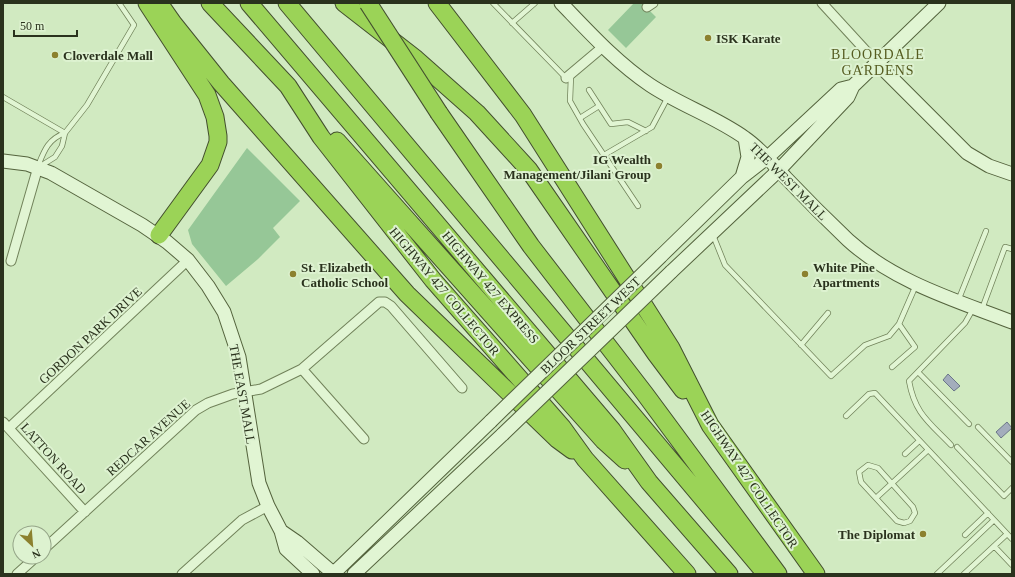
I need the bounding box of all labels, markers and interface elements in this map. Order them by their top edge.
scale bar [14,12,77,38]
text: 50 m [20,19,45,33]
place label: ISK Karate [716,31,781,46]
marker: ISK Karate [703,33,713,43]
district label: BLOORDALE GARDENS [831,47,925,78]
place label: Cloverdale Mall [63,48,153,63]
marker: Cloverdale Mall [50,50,60,60]
street label: THE WEST MALL [747,139,831,223]
place label: IG Wealth Management/Jilani Group [504,152,652,182]
marker: IG Wealth Management/Jilani Group [654,161,664,171]
street label: HIGHWAY 427 COLLECTOR [387,224,503,359]
street label: HIGHWAY 427 EXPRESS [439,228,542,347]
place label: St. Elizabeth Catholic School [301,260,388,290]
place label: White Pine Apartments [813,260,879,290]
marker: St. Elizabeth Catholic School [288,269,298,279]
marker: White Pine Apartments [800,269,810,279]
street label: BLOOR STREET WEST [537,274,643,377]
street label: GORDON PARK DRIVE [36,284,145,387]
street label: THE EAST MALL [226,343,259,445]
street label: REDCAR AVENUE [104,396,193,479]
street label: HIGHWAY 427 COLLECTOR [698,408,801,551]
street label: LATTON ROAD [18,420,89,497]
north arrow [12,525,52,565]
place label: The Diplomat [838,527,916,542]
marker: The Diplomat [918,529,928,539]
text: N [30,547,43,561]

